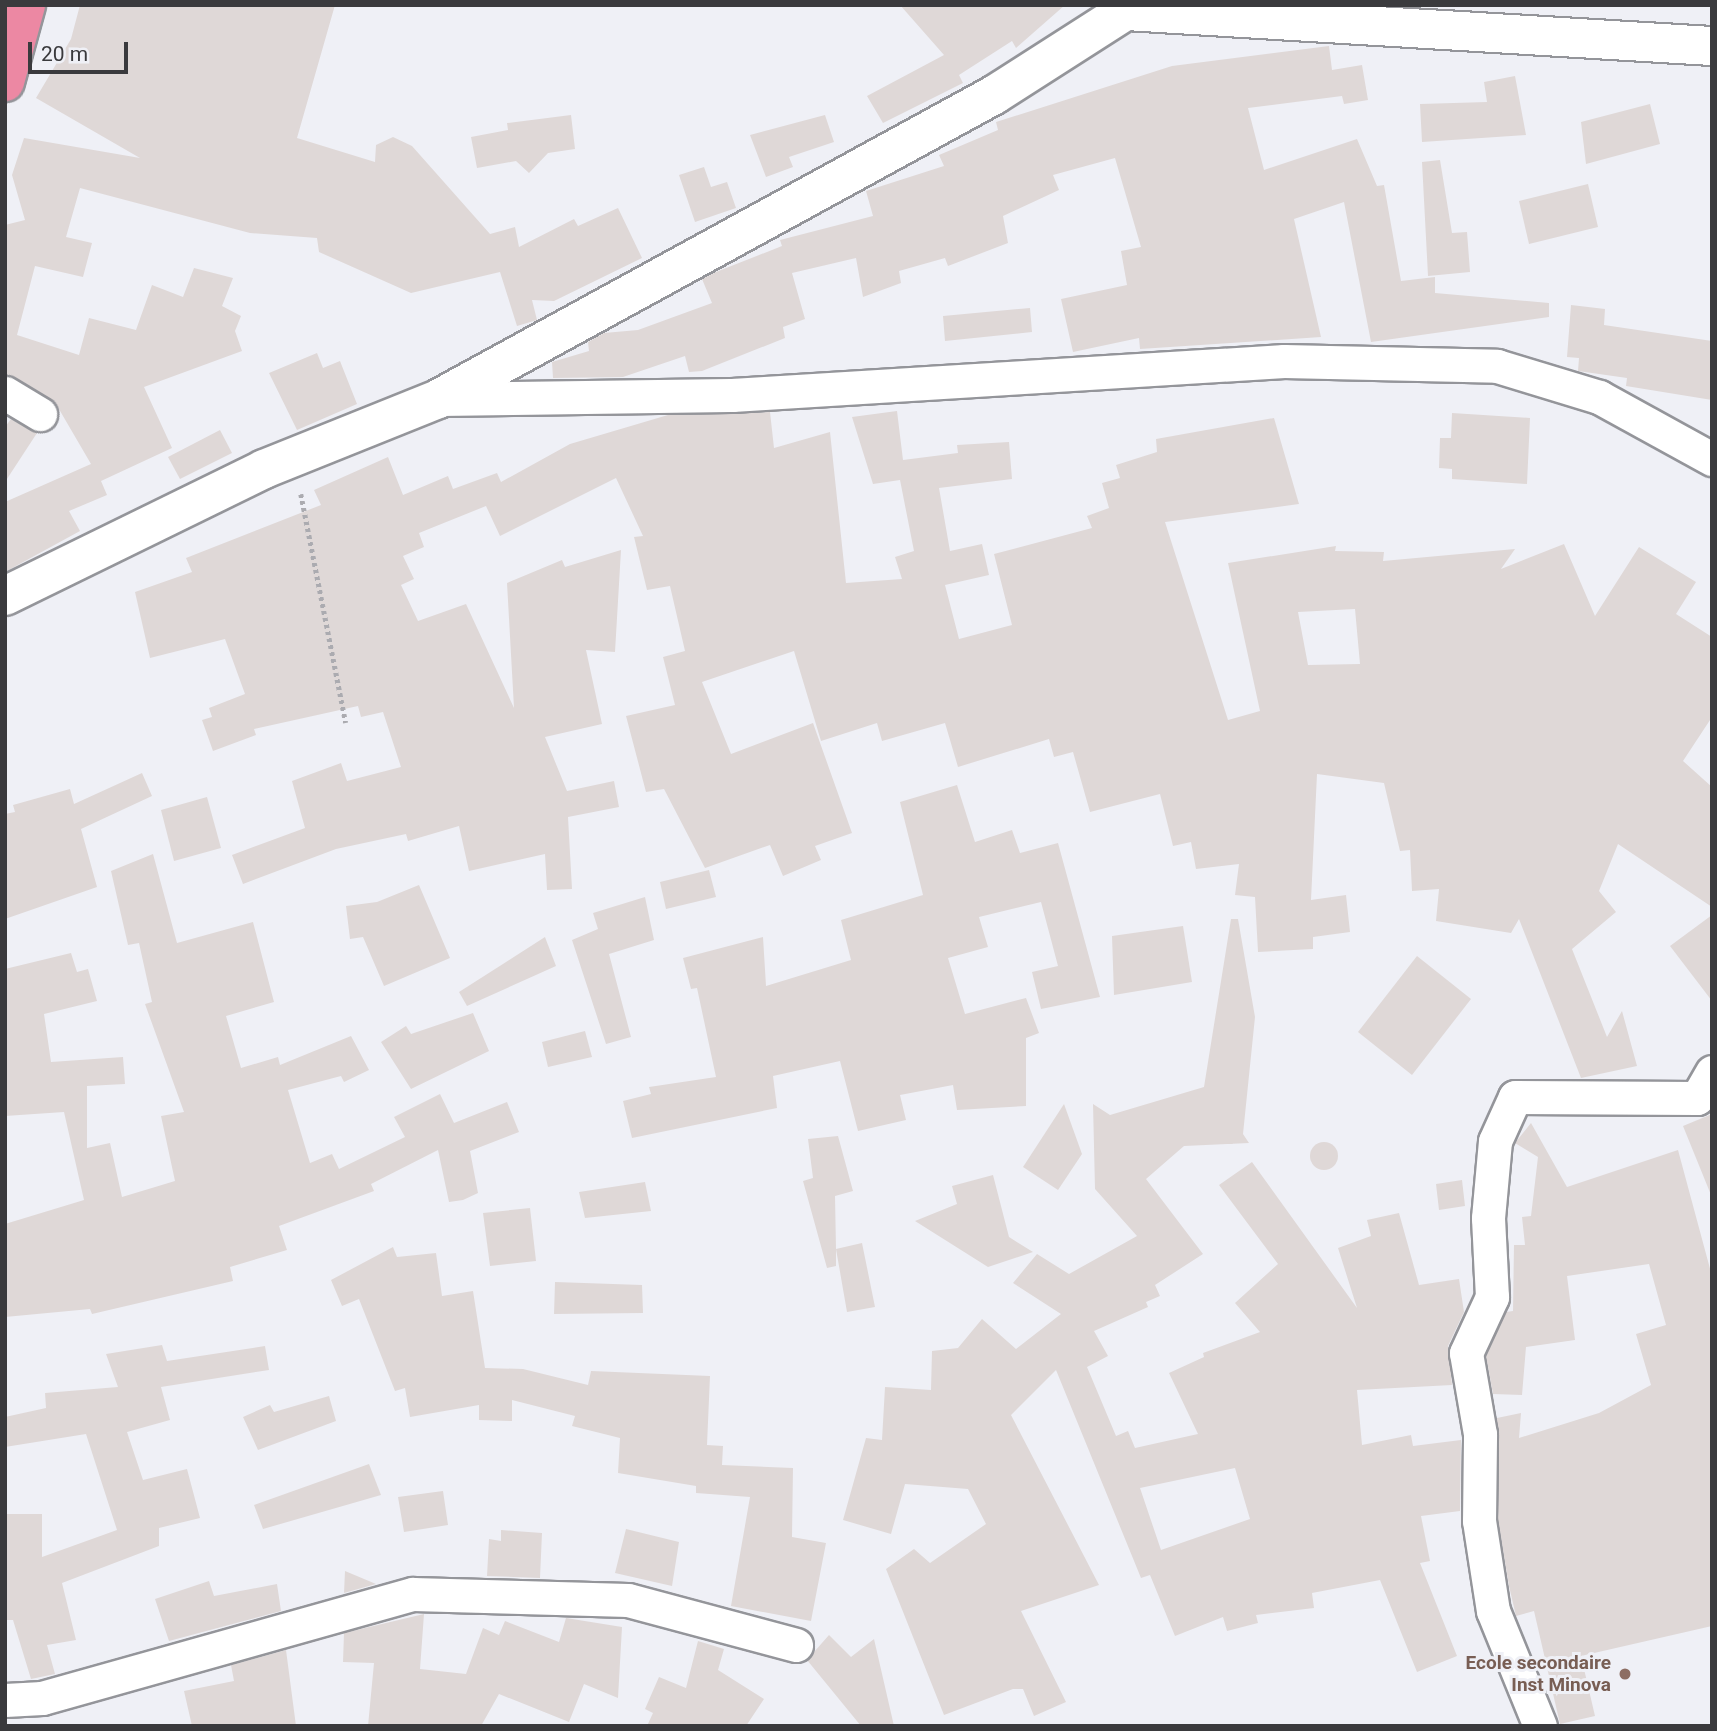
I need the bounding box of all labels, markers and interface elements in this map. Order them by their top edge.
scale bar [32,28,131,72]
text: 20 m [41,42,88,66]
place label: Ecole secondaire Inst Minova [1466,1652,1611,1696]
marker: Ecole secondaire Inst Minova [1617,1666,1633,1682]

